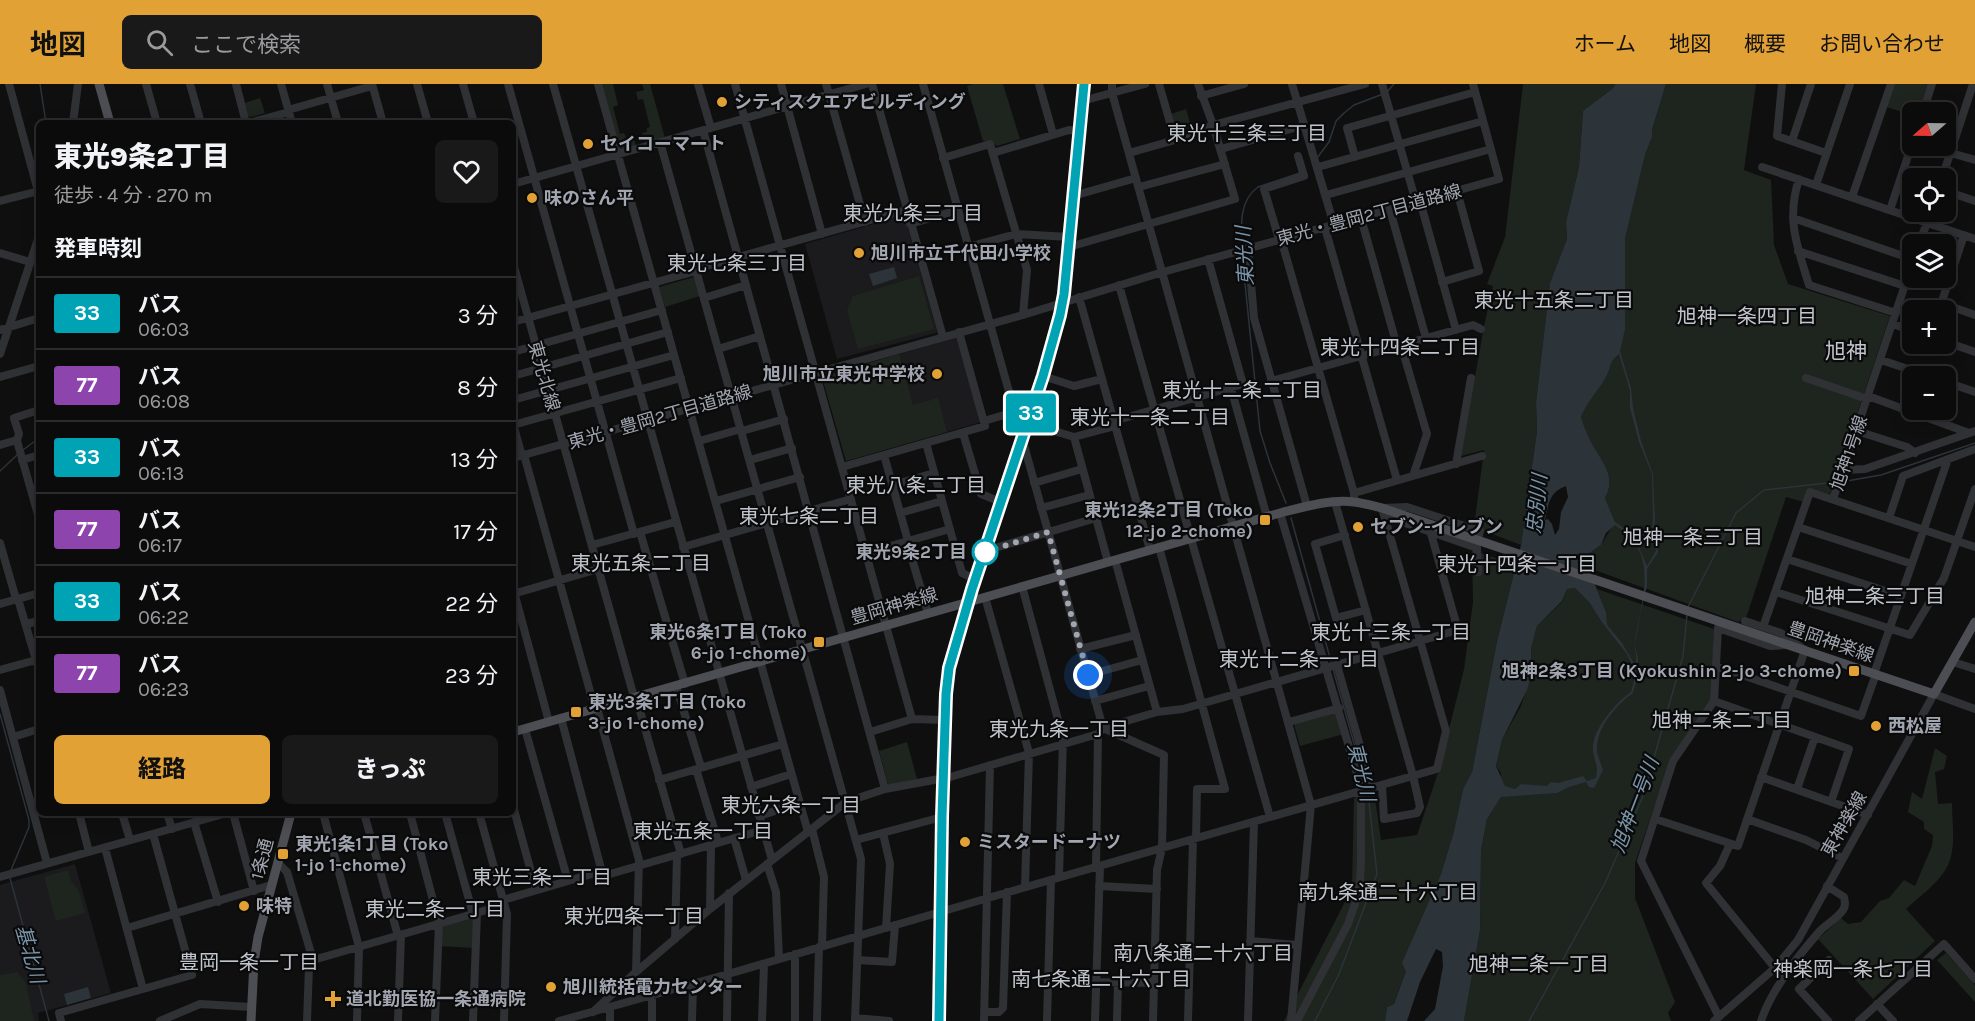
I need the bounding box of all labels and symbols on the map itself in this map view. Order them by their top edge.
place label: シティスクエアビルディング [734,91,966,113]
marker: シティスクエアビルディング [715,95,729,109]
north arrow [1902,102,1956,156]
district label: 東光十三条三丁目 [1167,122,1327,145]
place label: セイコーマート [600,133,726,155]
marker: セイコーマート [581,137,595,151]
street label: 東光・豊岡2丁目道路線 [1274,180,1464,250]
place label: 味のさん平 [544,187,634,209]
marker: 味のさん平 [525,191,539,205]
district label: 東光九条三丁目 [843,202,983,225]
water label: 東光川 [1232,223,1258,287]
place label: 旭川市立千代田小学校 [871,242,1051,264]
marker: 旭川市立千代田小学校 [852,246,866,260]
district label: 東光七条三丁目 [667,252,807,275]
district label: 東光十五条二丁目 [1474,289,1634,312]
district label: 旭神一条四丁目 [1677,305,1817,328]
district label: 東光十四条二丁目 [1320,336,1480,359]
street label: 東光北線 [524,338,564,414]
district label: 旭神 [1825,339,1867,363]
place label: 旭川市立東光中学校 [763,363,925,385]
marker: 旭川市立東光中学校 [930,367,944,381]
district label: 東光十二条二丁目 [1162,379,1322,402]
street label: 東光・豊岡2丁目道路線 [565,380,755,454]
line badge: 33 [1004,394,1058,432]
district label: 東光十一条二丁目 [1070,406,1230,429]
street label: 旭神1号線 [1826,413,1872,493]
water label: 忠別川 [1522,471,1552,535]
district label: 東光八条二丁目 [846,474,986,497]
place label: 東光12条2丁目 (Toko 12-jo 2-chome) [1084,499,1253,542]
district label: 東光七条二丁目 [739,505,879,528]
marker: 東光12条2丁目 (Toko 12-jo 2-chome) [1258,513,1272,527]
place label: セブン-イレブン [1370,516,1503,538]
marker: セブン-イレブン [1351,520,1365,534]
district label: 旭神一条三丁目 [1623,526,1763,549]
marker: 東光9条2丁目 [972,539,998,565]
place label: 東光9条2丁目 [855,541,967,563]
district label: 東光五条二丁目 [571,552,711,575]
district label: 東光十四条一丁目 [1437,553,1597,576]
street label: 豊岡神楽線 [848,583,940,629]
district label: 旭神二条三丁目 [1805,585,1945,608]
street label: 豊岡神楽線 [1785,617,1877,667]
place label: 東光6条1丁目 (Toko 6-jo 1-chome) [649,621,807,664]
district label: 東光十三条一丁目 [1311,621,1471,644]
marker: 東光6条1丁目 (Toko 6-jo 1-chome) [812,635,826,649]
district label: 東光十二条一丁目 [1219,648,1379,671]
your location [1073,660,1103,690]
place label: 旭神2条3丁目 (Kyokushin 2-jo 3-chome) [1502,660,1842,682]
marker: 旭神2条3丁目 (Kyokushin 2-jo 3-chome) [1847,664,1861,678]
place label: 東光3条1丁目 (Toko 3-jo 1-chome) [588,691,746,734]
marker: 東光3条1丁目 (Toko 3-jo 1-chome) [569,705,583,719]
district label: 旭神二条二丁目 [1652,709,1792,732]
place label: 西松屋 [1888,715,1942,737]
district label: 東光九条一丁目 [989,718,1129,741]
marker: 西松屋 [1869,719,1883,733]
water label: 東光川 [1343,740,1380,806]
water label: 旭神一号川 [1606,752,1664,856]
street label: 東神楽線 [1816,787,1872,861]
district label: 東光六条一丁目 [721,794,861,817]
district label: 東光五条一丁目 [633,820,773,843]
place label: ミスタードーナツ [977,831,1121,853]
place label: 東光1条1丁目 (Toko 1-jo 1-chome) [295,833,449,876]
marker: ミスタードーナツ [958,835,972,849]
street label: 1条通 [246,836,278,882]
marker: 東光1条1丁目 (Toko 1-jo 1-chome) [276,847,290,861]
district label: 東光三条一丁目 [472,866,612,889]
district label: 南九条通二十六丁目 [1298,881,1478,904]
place label: 味特 [256,895,292,917]
district label: 東光二条一丁目 [365,898,505,921]
marker: 味特 [237,899,251,913]
district label: 東光四条一丁目 [564,905,704,928]
water label: 基北川 [11,922,50,988]
district label: 南八条通二十六丁目 [1113,942,1293,965]
district label: 豊岡一条一丁目 [179,951,319,974]
district label: 旭神二条一丁目 [1469,953,1609,976]
district label: 神楽岡一条七丁目 [1773,958,1933,981]
district label: 南七条通二十六丁目 [1011,968,1191,991]
place label: 旭川統括電力センター [563,976,743,998]
marker: 旭川統括電力センター [544,980,558,994]
place label: 道北勤医協一条通病院 [346,988,526,1010]
marker: 道北勤医協一条通病院 [324,990,342,1008]

